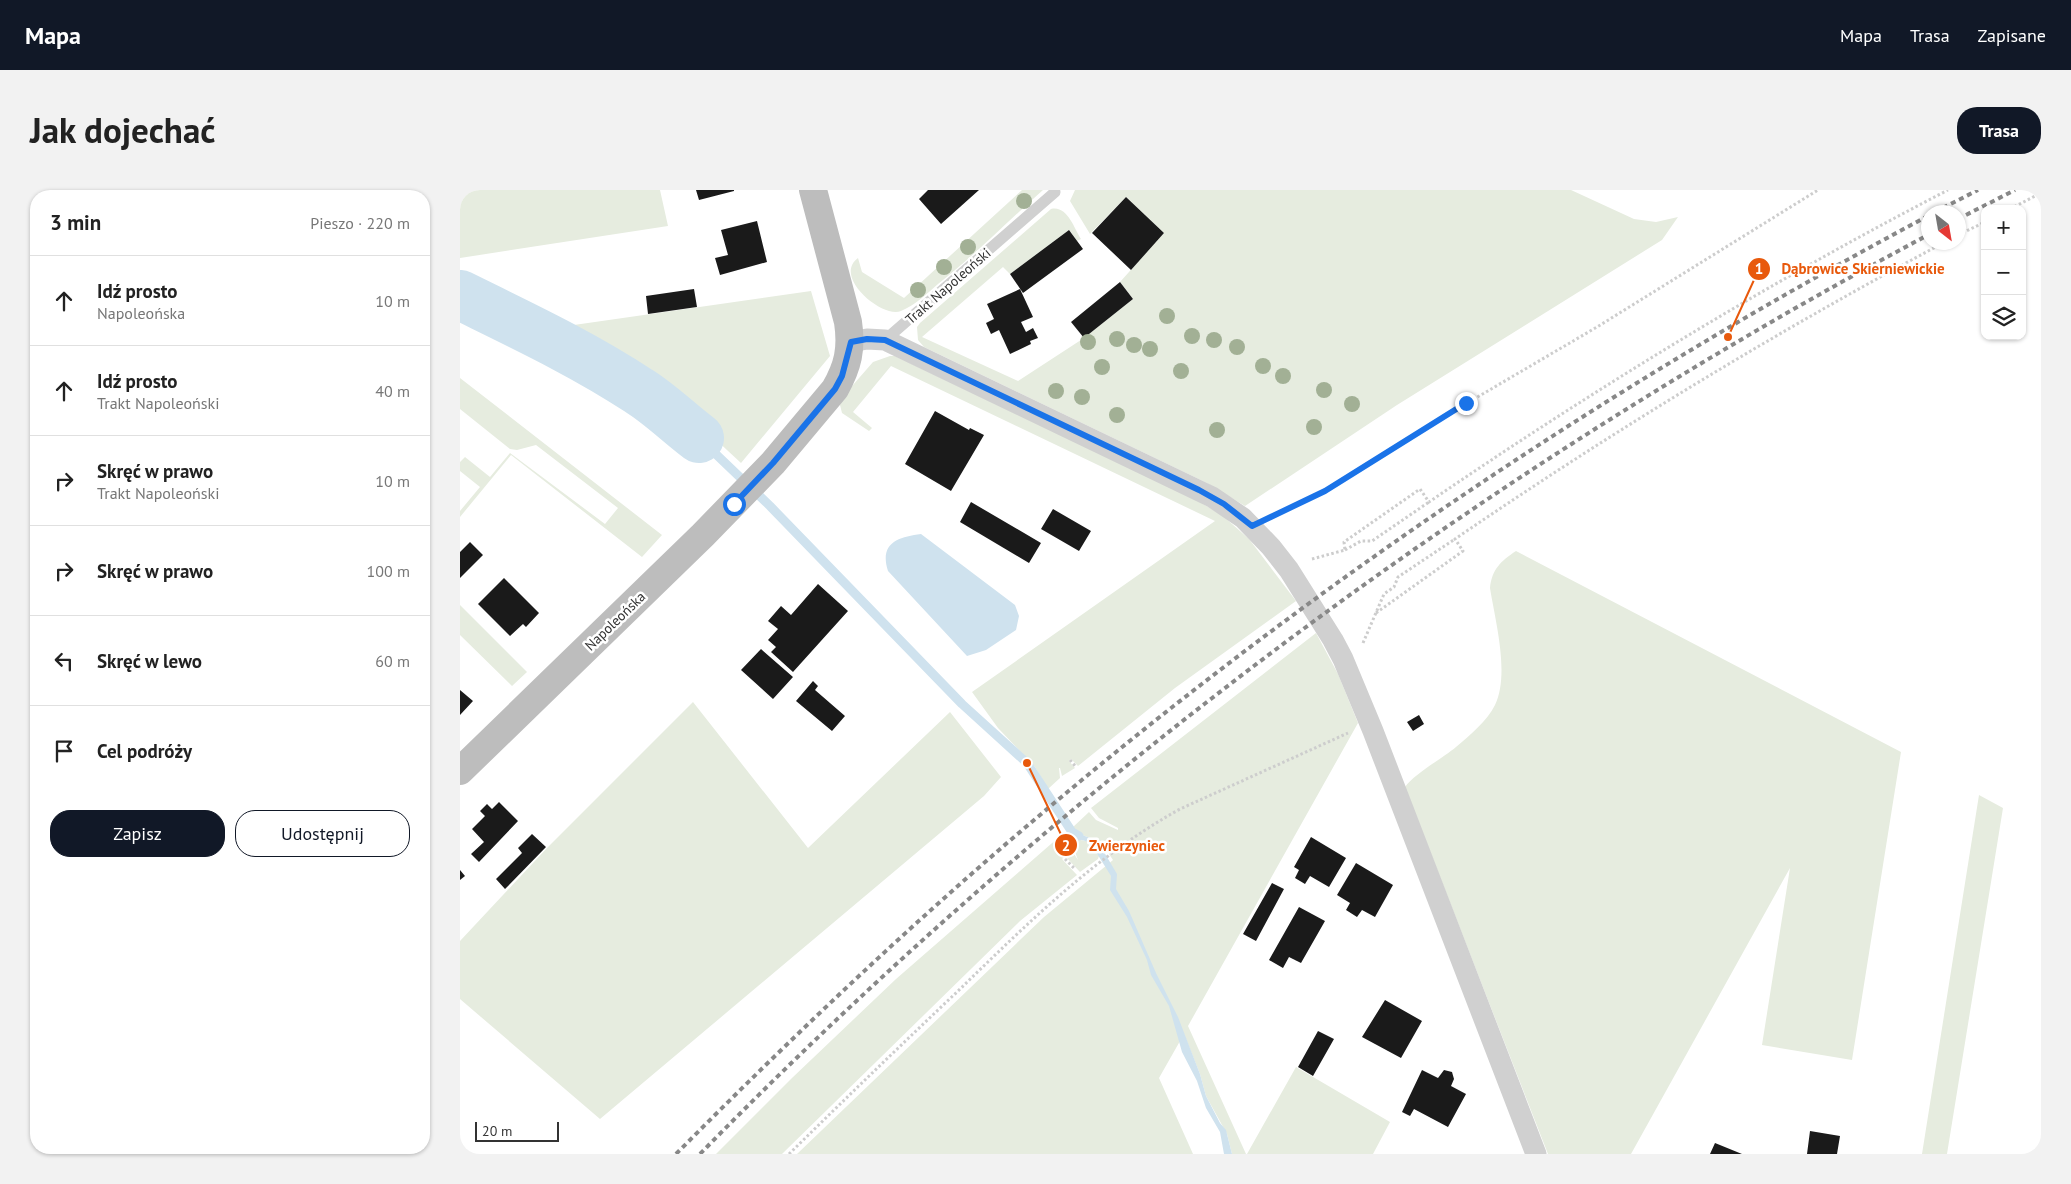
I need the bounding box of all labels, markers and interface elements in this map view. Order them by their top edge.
text: Mapa [25,20,81,51]
text: Mapa [1840,24,1882,47]
text: Trasa [1910,24,1950,47]
text: Zapisane [1978,24,2046,47]
text: Jak dojechać [30,107,215,153]
button: Trasa [1957,107,2041,154]
north arrow [1921,205,1966,250]
map controls [1981,205,2026,340]
button: + [1981,205,2026,250]
text: 3 min [50,209,101,236]
text: Pieszo · 220 m [310,213,410,233]
street label: Trakt Napoleoński [902,244,994,328]
button: − [1981,250,2026,295]
callout: Dąbrowice Skierniewickie [1746,254,1954,284]
text: 1 [1755,259,1763,278]
text: Dąbrowice Skierniewickie [1781,259,1945,278]
text: Idź prosto [97,279,177,303]
icon: ahead [50,287,78,315]
text: 10 m [375,291,410,311]
button: layers [1981,295,2026,340]
text: Napoleońska [97,303,185,323]
text: Idź prosto [97,369,177,393]
icon: ahead [50,377,78,405]
text: 40 m [375,381,410,401]
route end [1455,392,1478,415]
text: Trakt Napoleoński [97,393,220,413]
text: Skręć w prawo [97,459,213,483]
icon: right [50,467,78,495]
text: 10 m [375,471,410,491]
text: Trakt Napoleoński [97,483,220,503]
route start [723,493,746,516]
icon: right [50,557,78,585]
text: Skręć w prawo [97,559,213,583]
text: 100 m [367,561,410,581]
street label: Napoleońska [581,588,649,654]
icon: left [50,647,78,675]
text: Skręć w lewo [97,649,202,673]
text: 60 m [375,651,410,671]
icon: arrive [50,737,78,765]
text: Cel podróży [97,739,192,763]
button: Zapisz [50,810,225,857]
button: Udostępnij [235,810,410,857]
callout: Zwierzyniec [1054,830,1175,860]
text: 2 [1062,836,1070,855]
text: Zwierzyniec [1089,836,1165,855]
scale bar [475,1119,559,1142]
text: 20 m [482,1122,512,1140]

